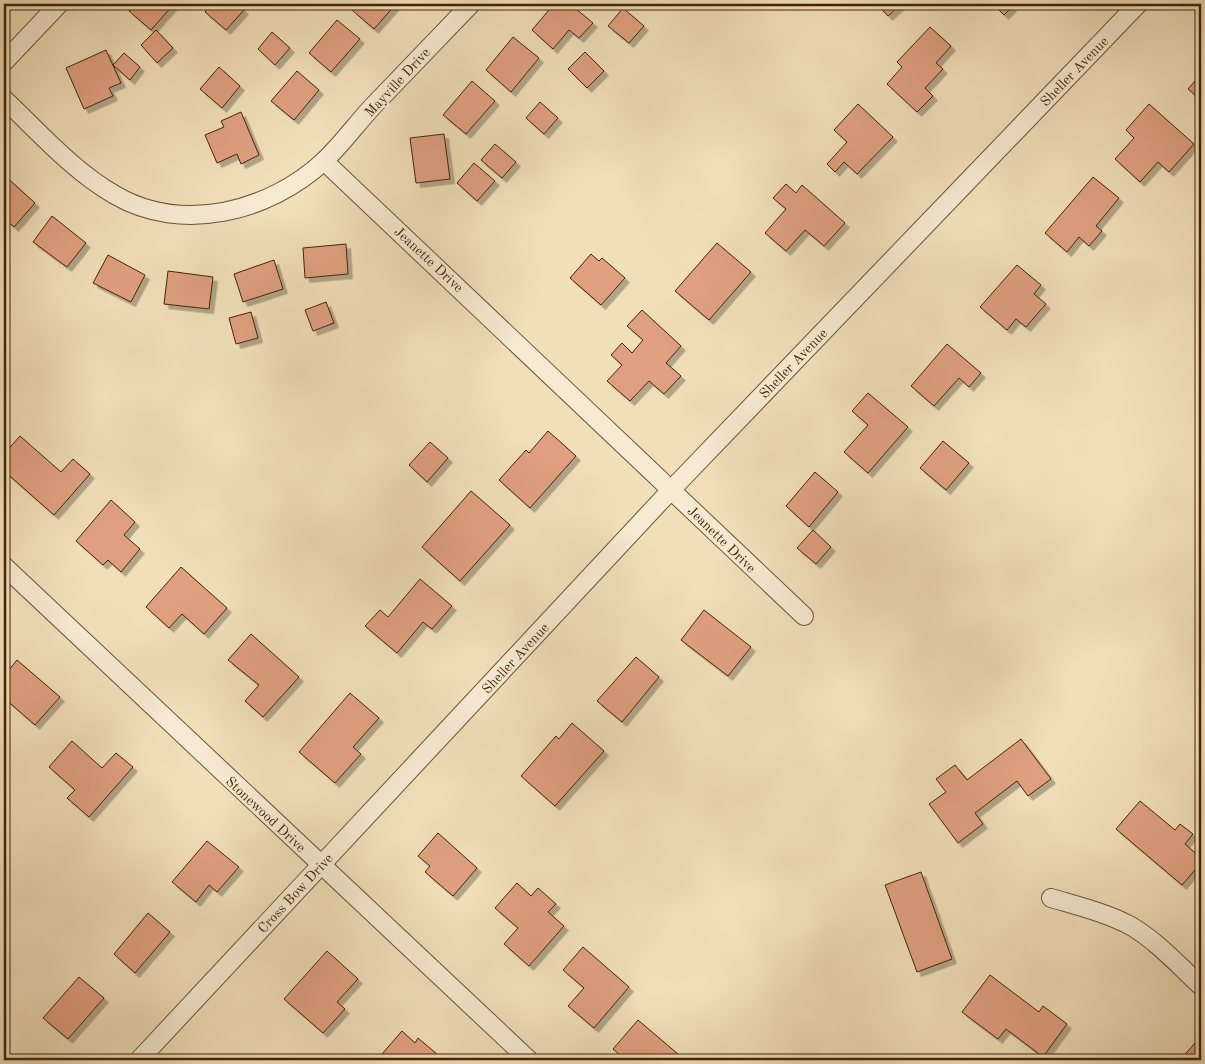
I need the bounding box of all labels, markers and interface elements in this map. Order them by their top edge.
street label: Sheller Avenue [1038,34,1111,109]
street label: Mayville Drive [362,46,433,120]
street label: Jeanette Drive [391,224,466,295]
street label: Sheller Avenue [757,326,830,401]
street label: Jeanette Drive [685,504,758,576]
street label: Sheller Avenue [480,621,552,697]
street label: Stonewood Drive [223,774,308,855]
street label: Cross Bow Drive [256,851,336,936]

